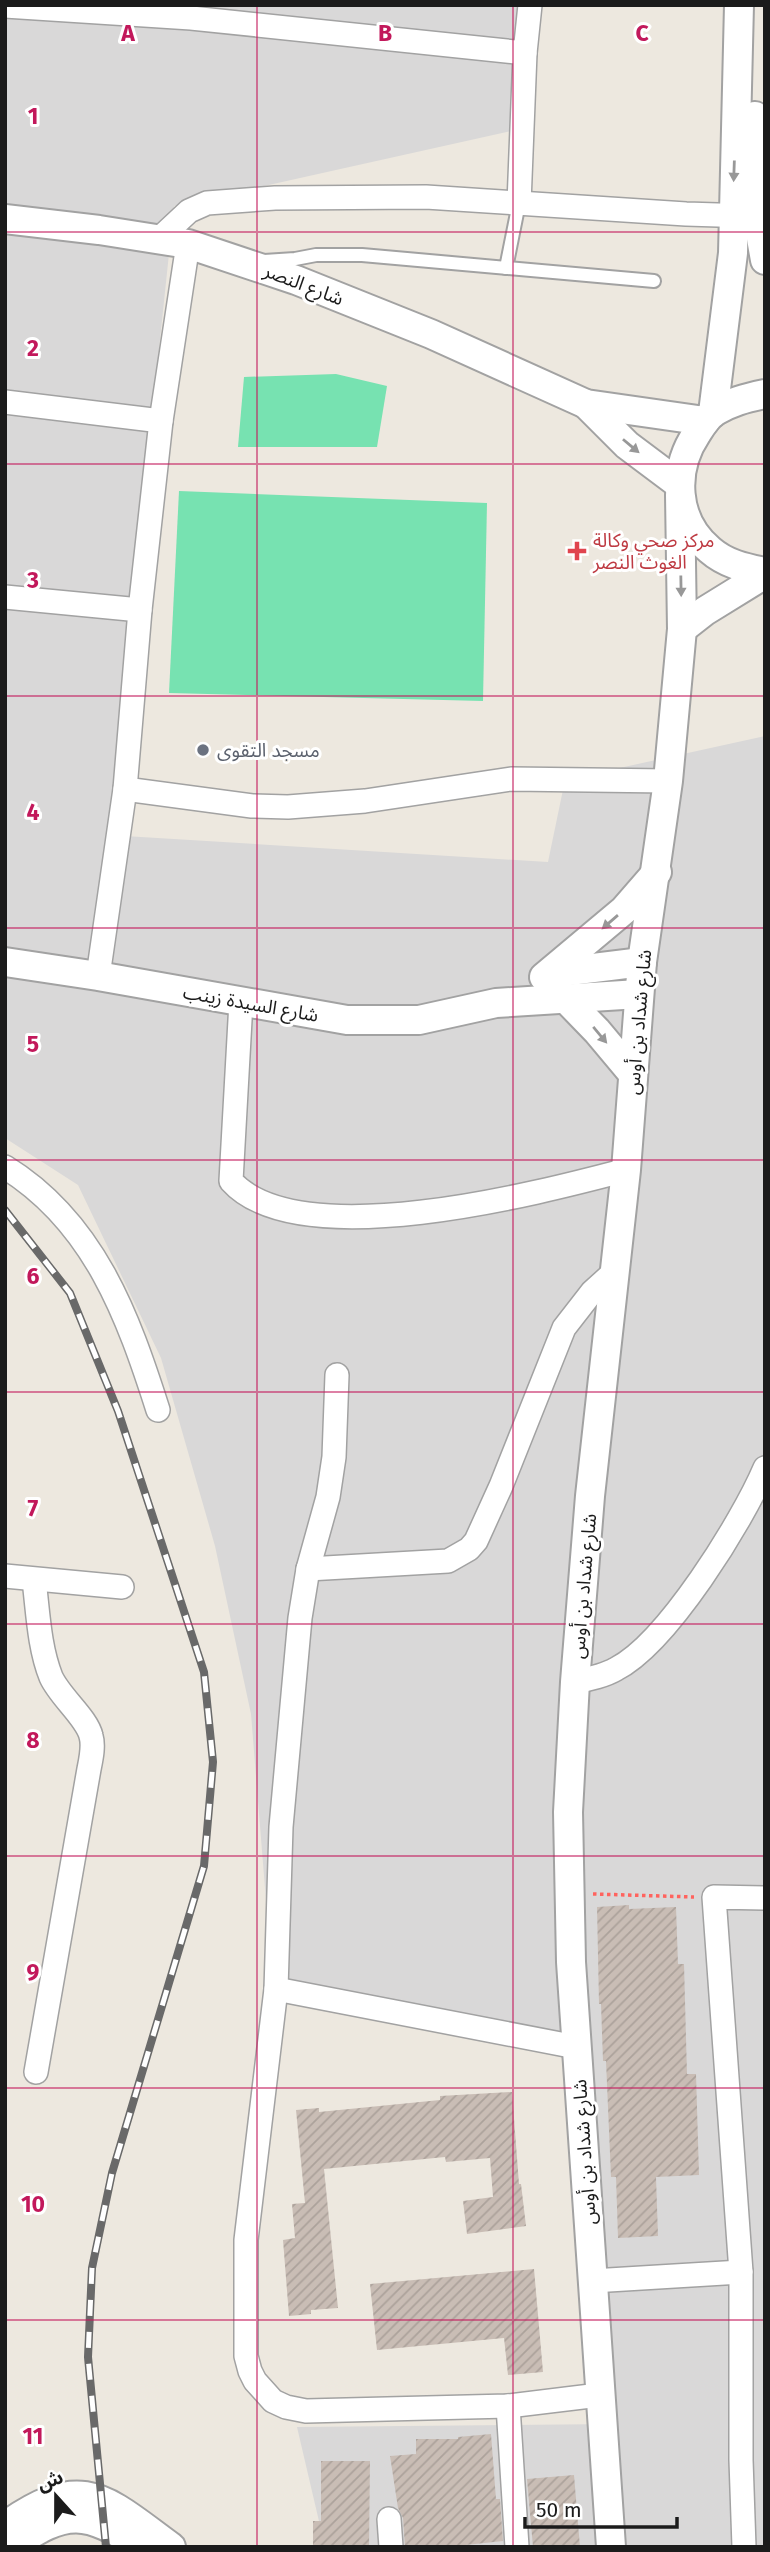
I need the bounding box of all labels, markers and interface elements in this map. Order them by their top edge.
text: A [120,19,135,47]
text: B [378,19,392,47]
text: C [635,19,649,47]
text: 1 [28,102,38,130]
one-way arrow [729,161,740,183]
street label: شارع النصر [259,258,347,312]
text: 2 [27,334,39,362]
one-way arrow [621,439,639,454]
place label: مركز صحي وكالة الغوث النصر [592,529,714,574]
marker: مركز صحي وكالة الغوث النصر [567,541,587,561]
text: 3 [26,566,39,594]
one-way arrow [675,576,687,598]
place label: مسجد التقوى [217,739,320,762]
marker: مسجد التقوى [195,742,211,758]
text: 4 [27,798,40,826]
one-way arrow [601,914,619,930]
street label: شارع شداد بن أوس [621,948,658,1096]
street label: شارع السيدة زينب [181,980,320,1029]
one-way arrow [592,1026,607,1044]
text: 5 [27,1030,39,1058]
text: 6 [27,1262,40,1290]
text: 7 [28,1494,39,1522]
street label: شارع شداد بن أوس [566,1512,603,1660]
text: 8 [26,1726,40,1754]
text: 9 [27,1958,40,1986]
street label: شارع شداد بن أوس [568,2078,603,2225]
text: 10 [21,2190,45,2218]
text: 11 [23,2422,43,2450]
north arrow [21,2461,91,2531]
text: ش [34,2465,66,2496]
scale bar [525,2486,677,2530]
text: 50 m [536,2497,582,2523]

